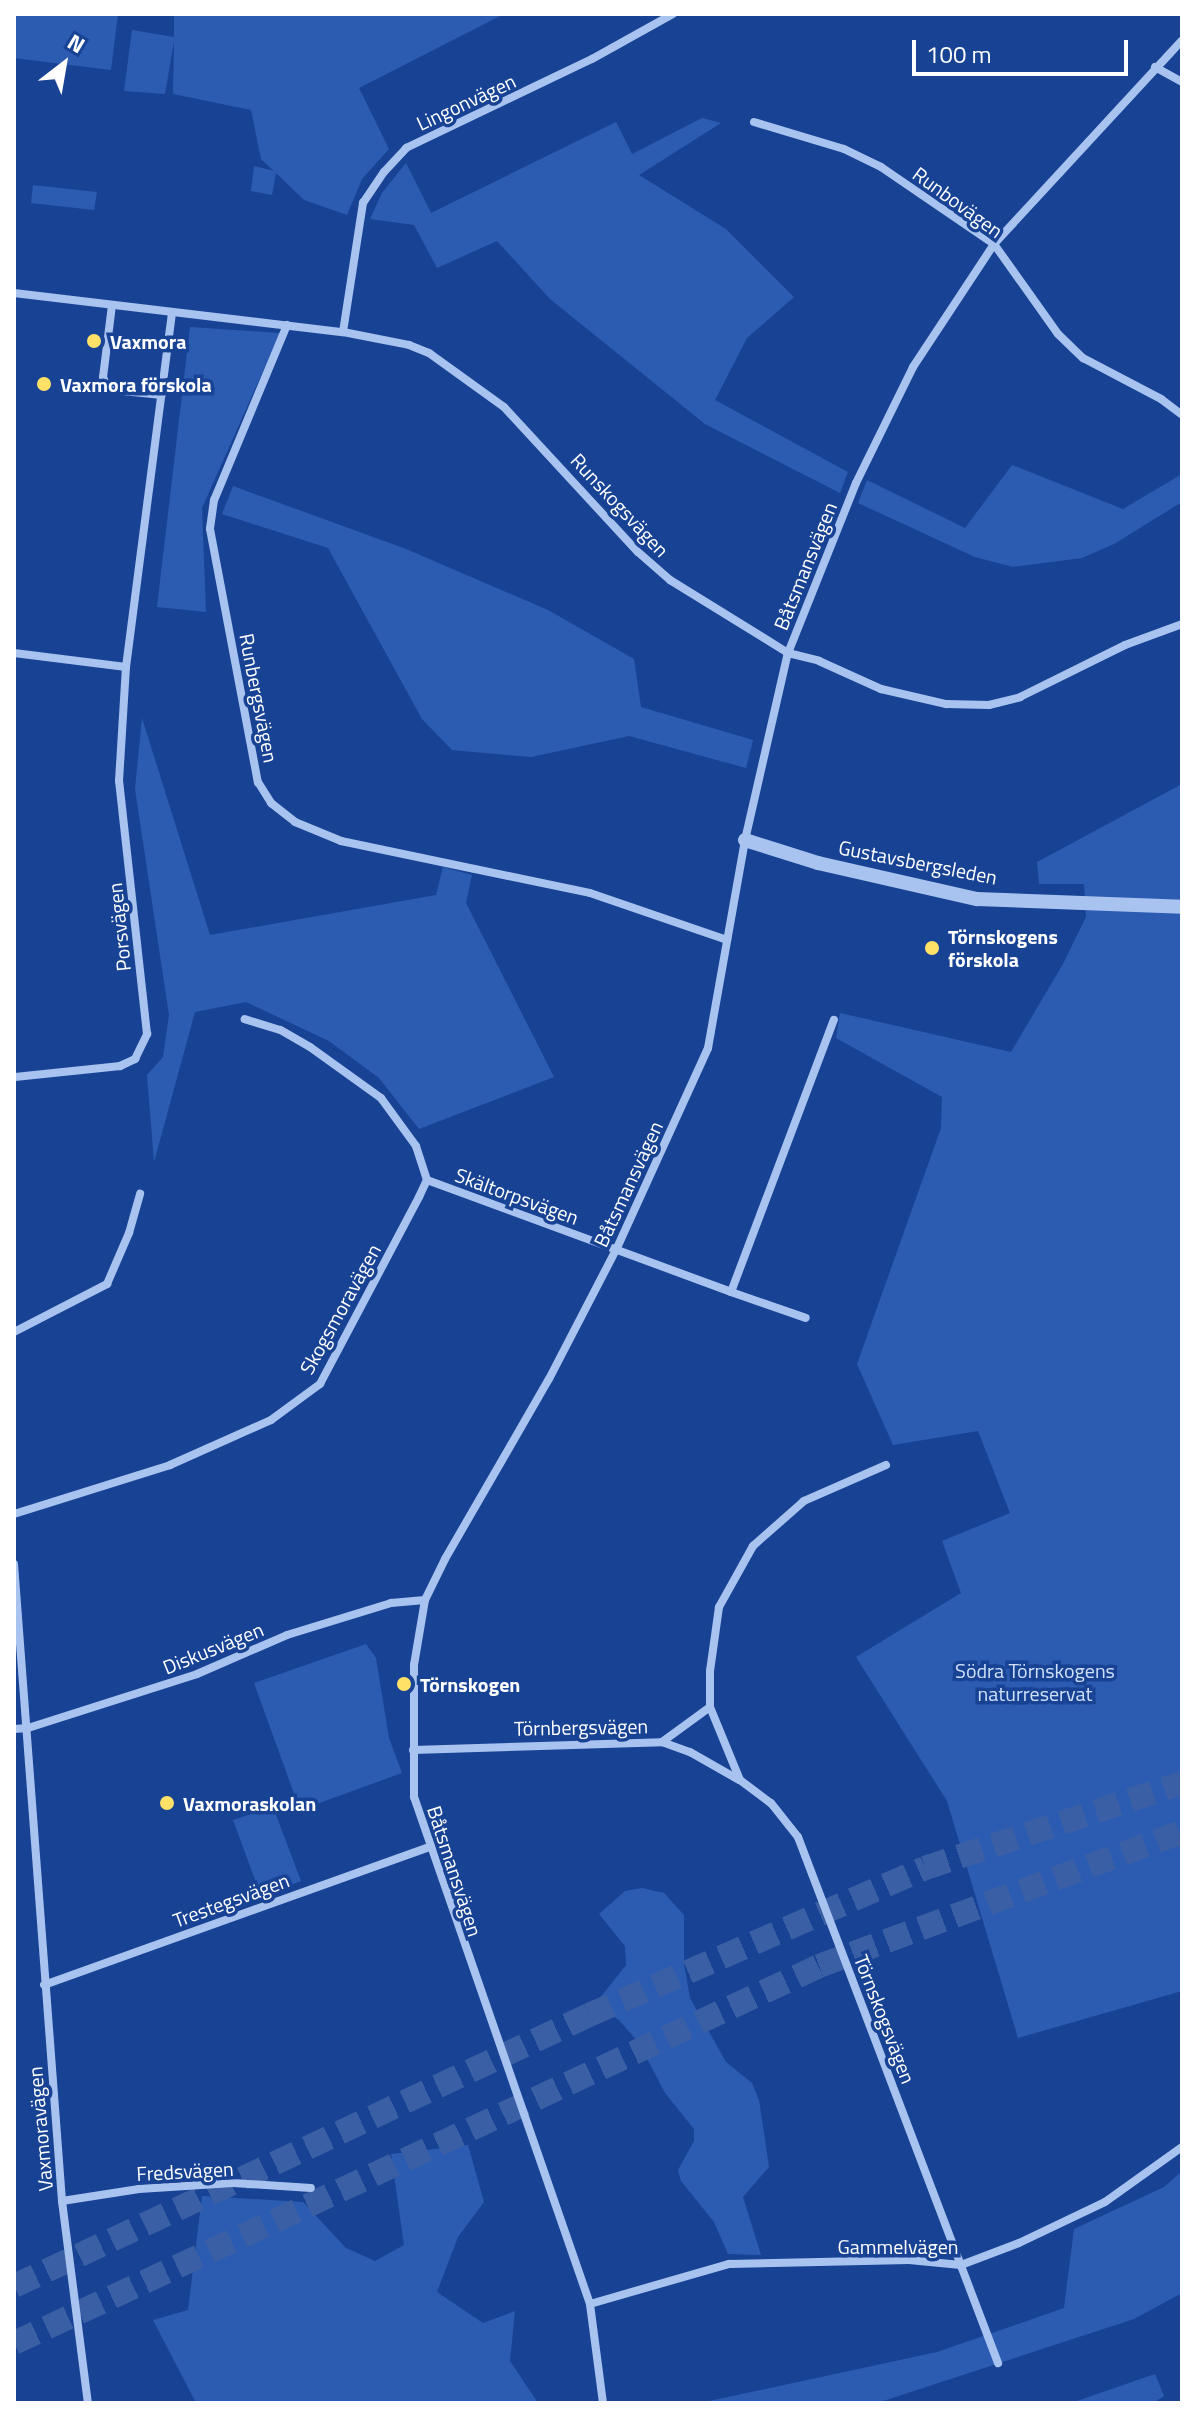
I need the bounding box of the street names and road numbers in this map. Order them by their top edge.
street label: Lingonvägen [413,69,519,135]
street label: Runbovägen [908,161,1008,243]
street label: Runskogsvägen [566,448,674,562]
street label: Båtsmansvägen [768,499,842,633]
street label: Runbergsvägen [235,631,283,765]
street label: Gustavsbergsleden [837,835,999,889]
street label: Porsvägen [102,881,136,973]
street label: Båtsmansvägen [588,1117,668,1251]
street label: Skältorpsvägen [452,1163,582,1229]
street label: Skogsmoravägen [294,1240,386,1378]
street label: Diskusvägen [159,1617,267,1679]
street label: Törnbergsvägen [514,1714,648,1740]
street label: Båtsmansvägen [423,1803,487,1939]
street label: Trestegsvägen [170,1868,292,1932]
street label: Törnskogsvägen [849,1951,921,2087]
street label: Vaxmoravägen [23,2066,57,2192]
street label: Fredsvägen [136,2156,234,2186]
street label: Gammelvägen [837,2234,959,2258]

